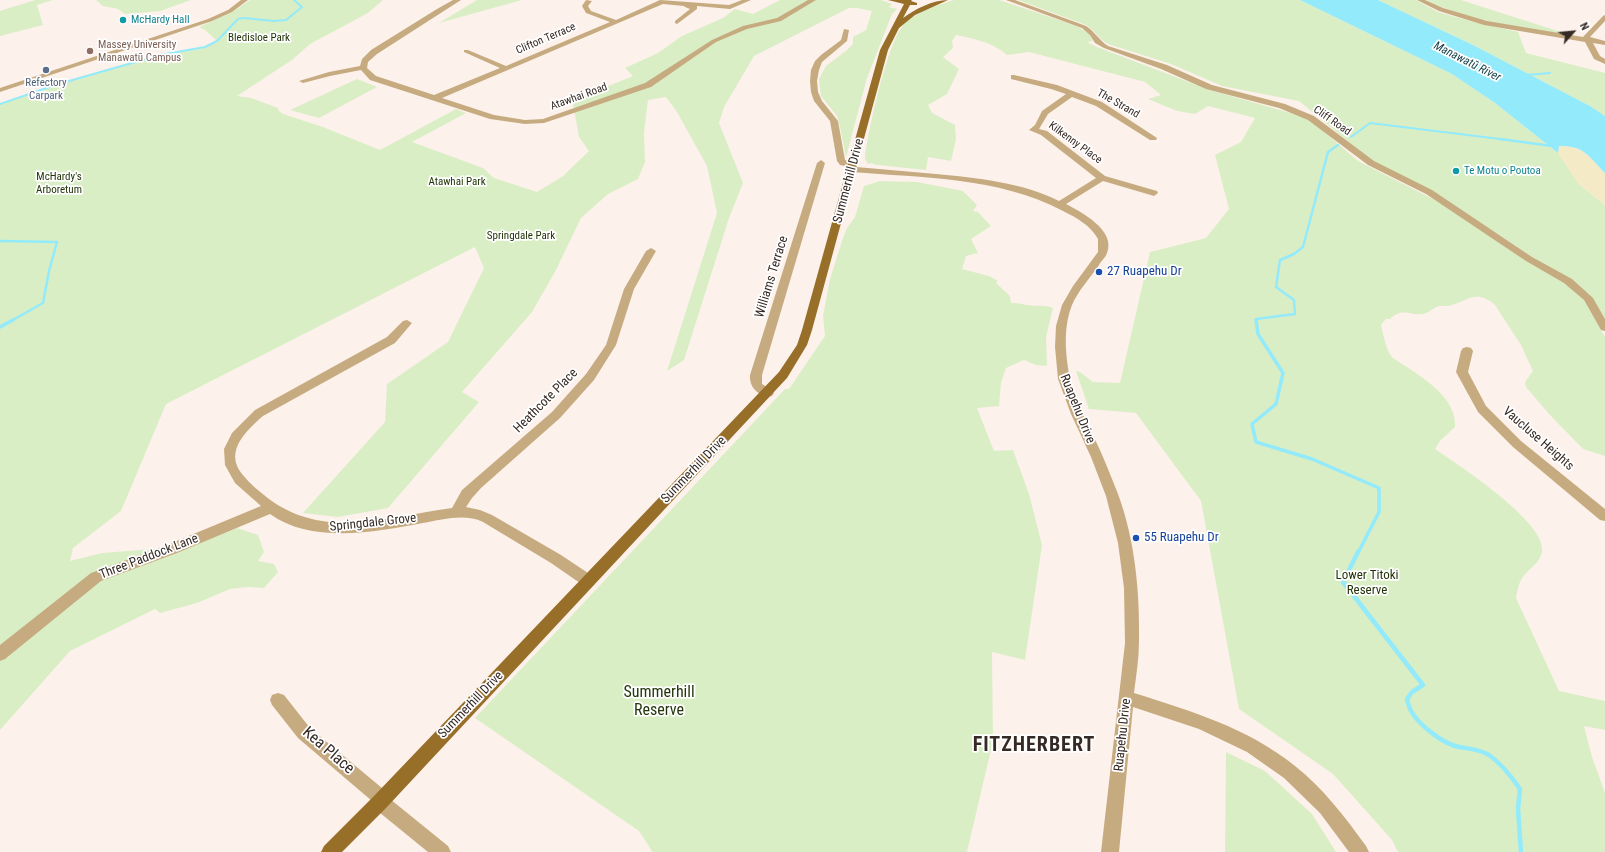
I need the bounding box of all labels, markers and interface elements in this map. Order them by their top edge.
north arrow [1553,12,1593,52]
place label: McHardy Hall [131,13,189,27]
marker: McHardy Hall [118,15,128,25]
street label: Clifton Terrace [514,20,578,58]
text: N [1577,20,1591,32]
park label: Bledisloe Park [228,31,290,45]
place label: Massey University Manawatū Campus [98,38,181,64]
water label: Manawatū River [1431,39,1503,85]
marker: Massey University Manawatū Campus [85,46,95,56]
marker: Refectory Carpark [41,65,51,75]
place label: Refectory Carpark [25,76,67,102]
street label: Atawhai Road [549,81,609,113]
street label: The Strand [1094,87,1142,121]
street label: Cliff Road [1311,103,1353,139]
street label: Kilkenny Place [1046,119,1104,167]
street label: Summerhill Drive [830,137,868,225]
place label: Te Motu o Poutoa [1464,164,1541,178]
marker: Te Motu o Poutoa [1451,166,1461,176]
park label: McHardy's Arboretum [36,170,82,196]
park label: Atawhai Park [428,175,486,189]
park label: Springdale Park [487,229,555,243]
street label: Williams Terrace [752,234,792,320]
place label: 27 Ruapehu Dr [1107,264,1182,280]
marker: 27 Ruapehu Dr [1094,267,1104,277]
street label: Heathcote Place [511,366,581,436]
street label: Ruapehu Drive [1056,372,1098,446]
street label: Vaucluse Heights [1499,404,1577,474]
street label: Summerhill Drive [658,433,730,507]
street label: Springdale Grove [329,511,417,535]
place label: 55 Ruapehu Dr [1144,530,1219,546]
street label: Three Paddock Lane [97,531,201,583]
marker: 55 Ruapehu Dr [1131,533,1141,543]
park label: Lower Titoki Reserve [1335,568,1399,599]
street label: Summerhill Drive [435,668,507,742]
park label: Summerhill Reserve [623,683,695,721]
street label: Ruapehu Drive [1111,698,1135,772]
street label: Kea Place [298,723,358,779]
district label: FITZHERBERT [973,734,1095,758]

